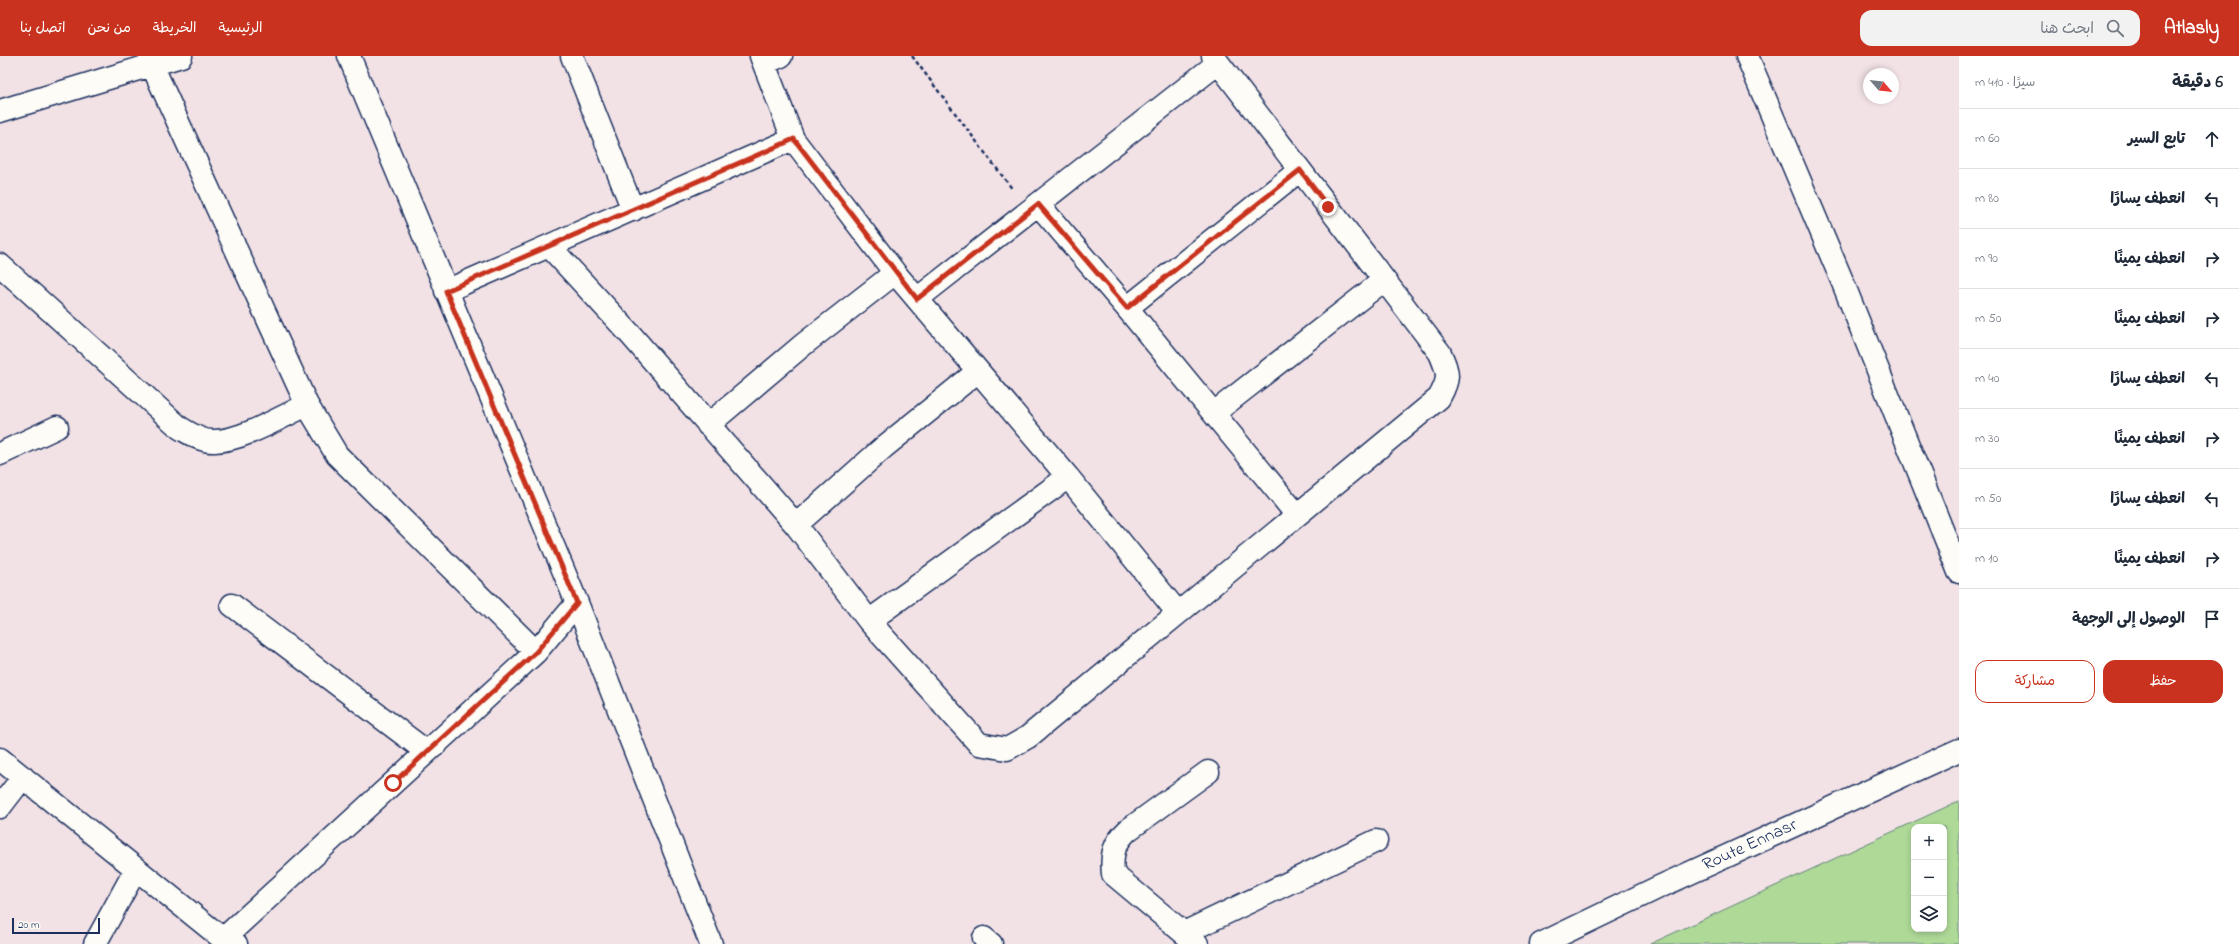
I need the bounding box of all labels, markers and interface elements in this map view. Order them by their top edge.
search box [1860,10,2140,46]
text: Atlasly [2164,15,2219,42]
icon: search [2104,17,2126,39]
text: اتصل بنا [20,18,65,39]
text: من نحن [87,18,131,39]
text: الخريطة [153,18,197,39]
text: الرئيسية [219,18,263,39]
text: ابحث هنا [2040,18,2094,40]
north arrow [1863,68,1899,104]
text: 6 دقيقة [2172,70,2223,95]
text: سيرًا · 410 m [1975,73,2035,92]
text: تابع السير [2128,128,2185,150]
icon: ahead [2201,128,2223,150]
text: 60 m [1975,129,2000,148]
text: انعطف يسارًا [2110,188,2185,210]
icon: left [2201,188,2223,210]
text: 80 m [1975,189,1999,208]
route end [1319,198,1337,216]
text: انعطف يمينًا [2114,248,2185,270]
icon: right [2201,248,2223,270]
text: 90 m [1975,249,1998,268]
text: انعطف يمينًا [2114,308,2185,330]
icon: right [2201,308,2223,330]
text: 50 m [1975,309,2001,328]
text: انعطف يسارًا [2110,368,2185,390]
icon: left [2201,368,2223,390]
text: 40 m [1975,369,1999,388]
text: انعطف يمينًا [2114,428,2185,450]
icon: right [2201,428,2223,450]
text: 30 m [1975,429,1999,448]
text: انعطف يسارًا [2110,488,2185,510]
icon: left [2201,488,2223,510]
text: 50 m [1975,489,2001,508]
text: انعطف يمينًا [2114,548,2185,570]
icon: right [2201,548,2223,570]
text: 10 m [1975,549,1998,568]
text: الوصول إلى الوجهة [2072,608,2185,630]
icon: arrive [2201,608,2223,630]
button: مشاركة [1975,660,2095,703]
button: حفظ [2103,660,2223,703]
route start [384,774,402,792]
street label: Route Ennasr [1698,812,1802,878]
map controls [1911,824,1947,932]
button: + [1911,824,1947,860]
button: − [1911,860,1947,896]
button: layers [1911,896,1947,932]
scale bar [12,916,100,935]
text: 20 m [18,917,40,933]

